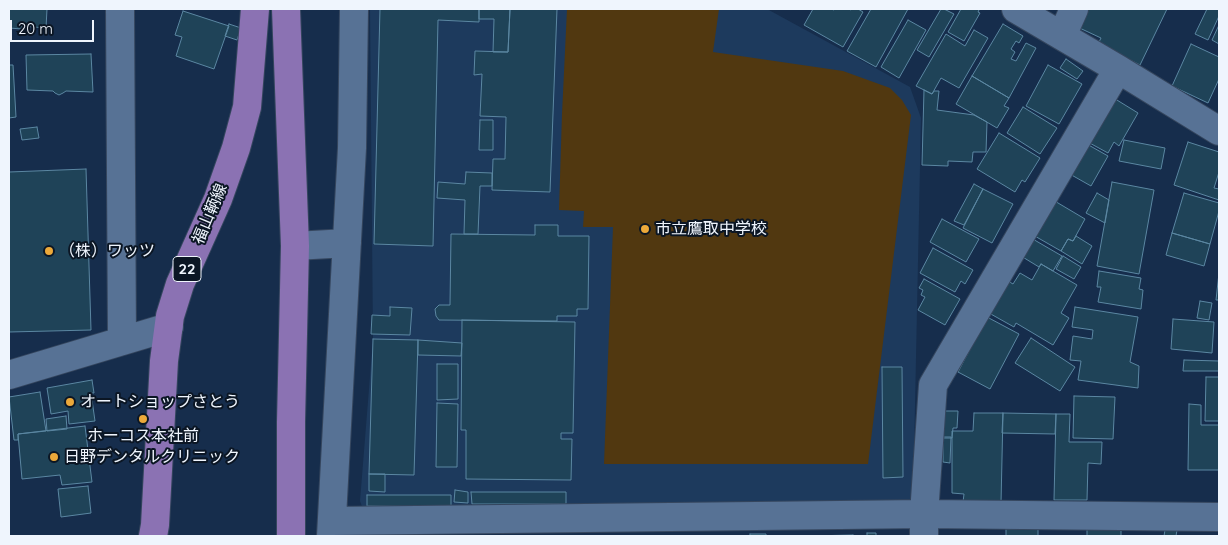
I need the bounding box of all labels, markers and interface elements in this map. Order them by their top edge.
scale bar [12,10,96,42]
text: 20 m [18,19,53,38]
street label: 福山鞆線 [189,181,231,247]
place label: 市立鷹取中学校 [655,219,767,239]
marker: 市立鷹取中学校 [639,223,651,235]
place label: （株）ワッツ [59,241,155,261]
marker: （株）ワッツ [43,245,55,257]
road number: 22 [173,256,201,282]
place label: オートショップさとう [80,392,240,412]
marker: オートショップさとう [64,396,76,408]
marker: ホーコス本社前 [137,413,149,425]
place label: ホーコス本社前 [87,426,199,446]
place label: 日野デンタルクリニック [64,447,240,467]
marker: 日野デンタルクリニック [48,451,60,463]

